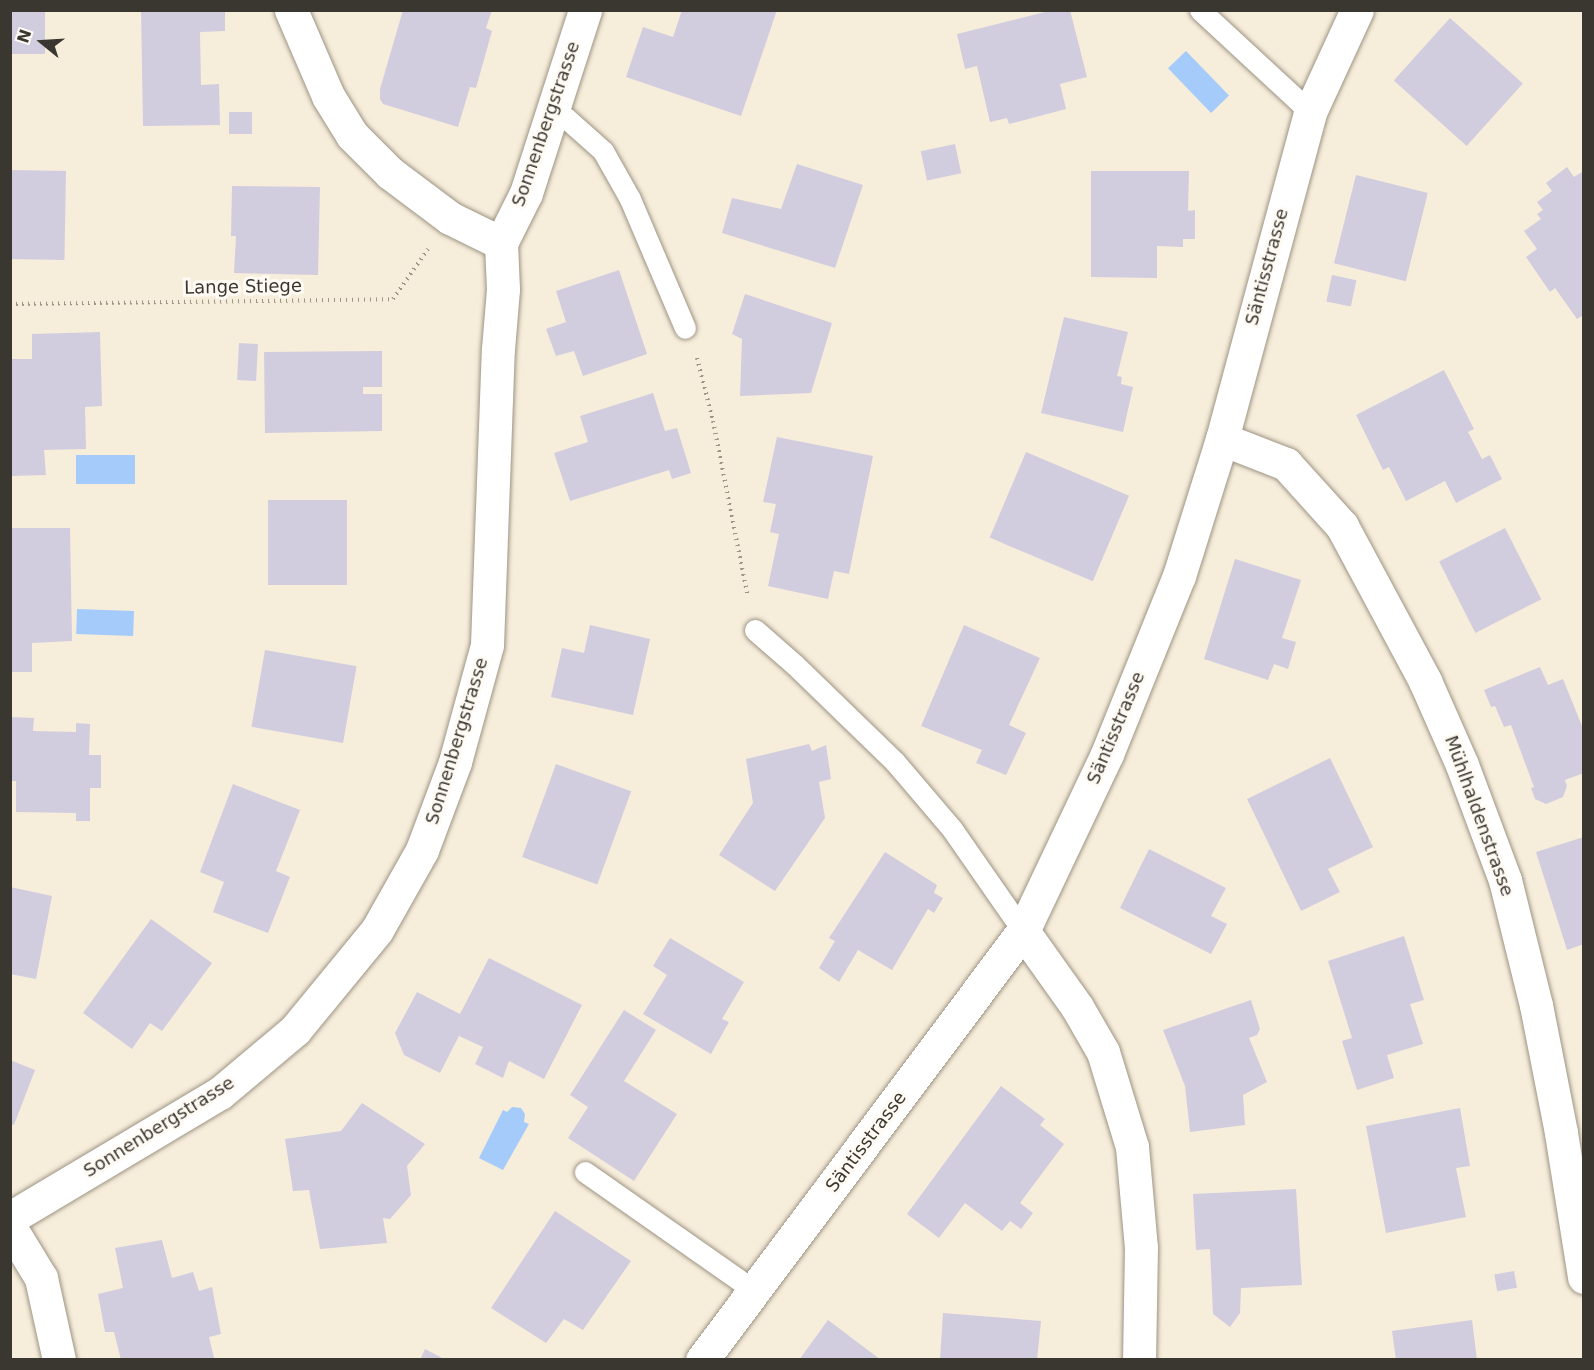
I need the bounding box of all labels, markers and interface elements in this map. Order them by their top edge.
north arrow [12,12,72,72]
text: N [13,27,36,46]
street label: Sonnenbergstrasse [508,38,584,210]
street label: Säntisstrasse [1241,206,1293,328]
street label: Lange Stiege [184,275,302,299]
street label: Sonnenbergstrasse [421,655,493,827]
street label: Säntisstrasse [1083,669,1149,787]
street label: Mühlhaldenstrasse [1440,733,1518,899]
street label: Sonnenbergstrasse [80,1072,238,1182]
street label: Säntisstrasse [821,1088,911,1196]

